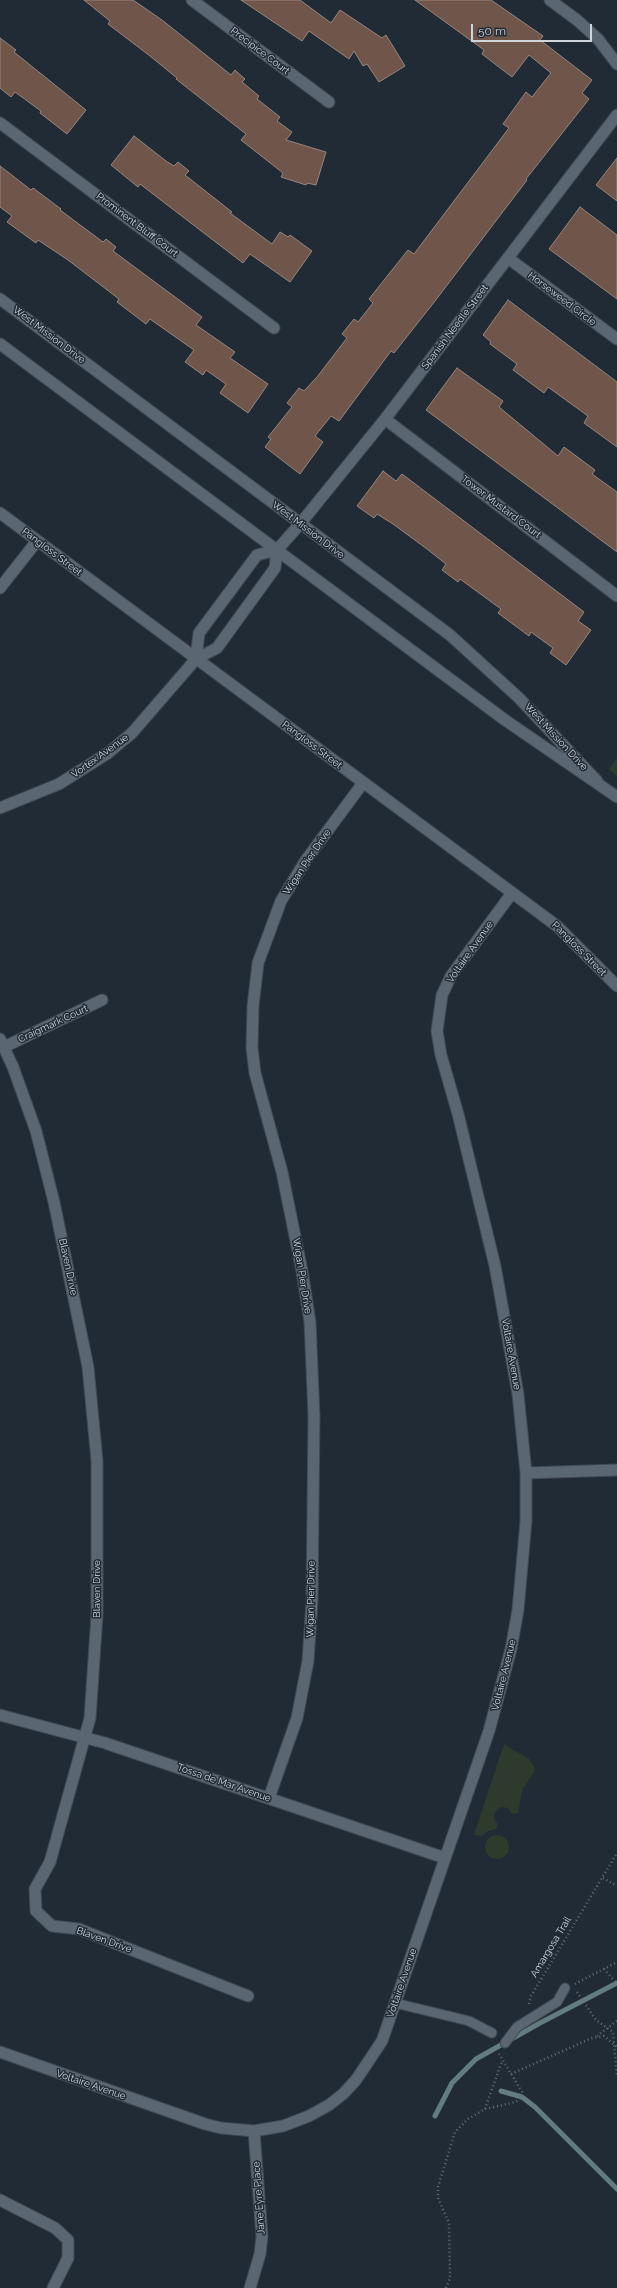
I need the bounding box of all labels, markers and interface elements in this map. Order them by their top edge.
scale bar [473,16,594,42]
text: 50 m [478,24,506,38]
street label: Precipice Court [228,25,292,77]
street label: Prominent Bluff Court [94,190,180,260]
street label: Horseweed Circle [526,269,598,329]
street label: Spanish Needle Street [419,282,491,372]
street label: West Mission Drive [11,304,87,366]
street label: Tower Mustard Court [459,473,543,541]
street label: West Mission Drive [270,499,346,561]
street label: Pangloss Street [20,525,84,579]
street label: West Mission Drive [522,701,590,773]
street label: Pangloss Street [280,718,344,772]
street label: Vortex Avenue [69,731,131,781]
street label: Wigan Pier Drive [281,827,333,897]
street label: Voltaire Avenue [444,919,496,985]
street label: Pangloss Street [549,919,609,979]
street label: Craigmark Court [16,1003,90,1045]
street label: Blaven Drive [56,1237,80,1297]
street label: Wigan Pier Drive [290,1237,314,1315]
street label: Voltaire Avenue [499,1317,523,1391]
street label: Blaven Drive [91,1560,103,1618]
street label: Wigan Pier Drive [304,1560,318,1638]
street label: Voltaire Avenue [489,1638,519,1712]
street label: Tossa de Mar Avenue [175,1761,273,1805]
street label: Amargosa Trail [528,1914,574,1980]
street label: Blaven Drive [75,1924,133,1956]
street label: Voltaire Avenue [385,1947,419,2019]
street label: Voltaire Avenue [55,2068,127,2102]
street label: Jane Eyre Place [250,2161,268,2235]

